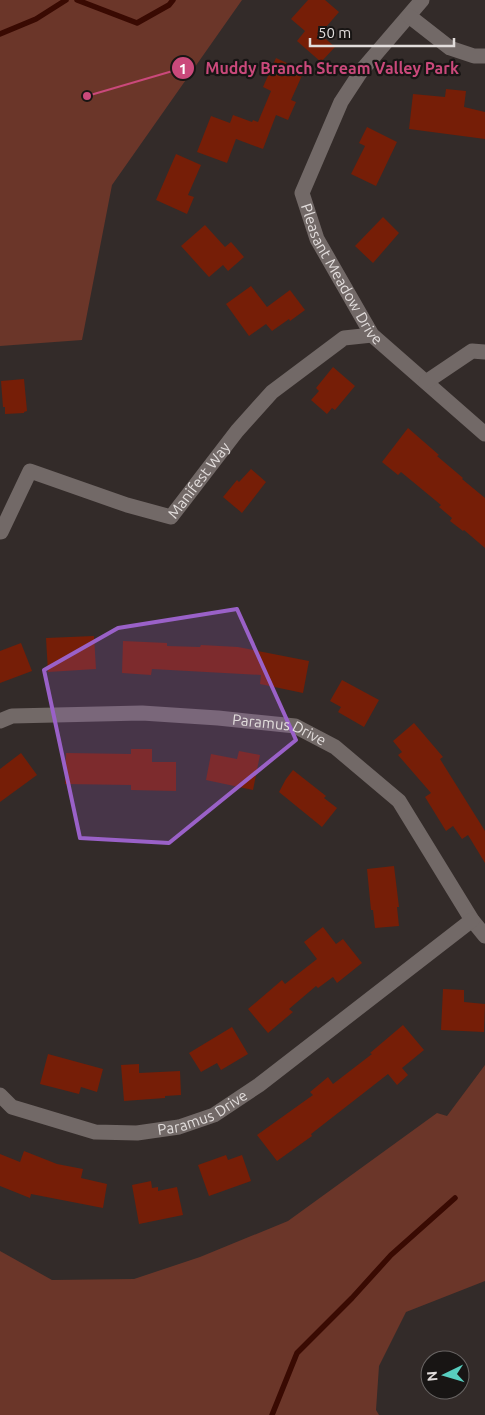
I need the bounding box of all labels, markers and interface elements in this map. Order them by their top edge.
scale bar [310,15,454,47]
text: 50 m [318,24,351,41]
callout: Muddy Branch Stream Valley Park [170,53,469,84]
text: Muddy Branch Stream Valley Park [205,59,459,77]
text: 1 [179,60,187,77]
street label: Pleasant Meadow Drive [298,201,386,348]
street label: Manifest Way [164,439,233,522]
street label: Paramus Drive [231,711,329,749]
street label: Paramus Drive [156,1086,250,1138]
north arrow [420,1350,470,1400]
text: N [424,1370,440,1382]

